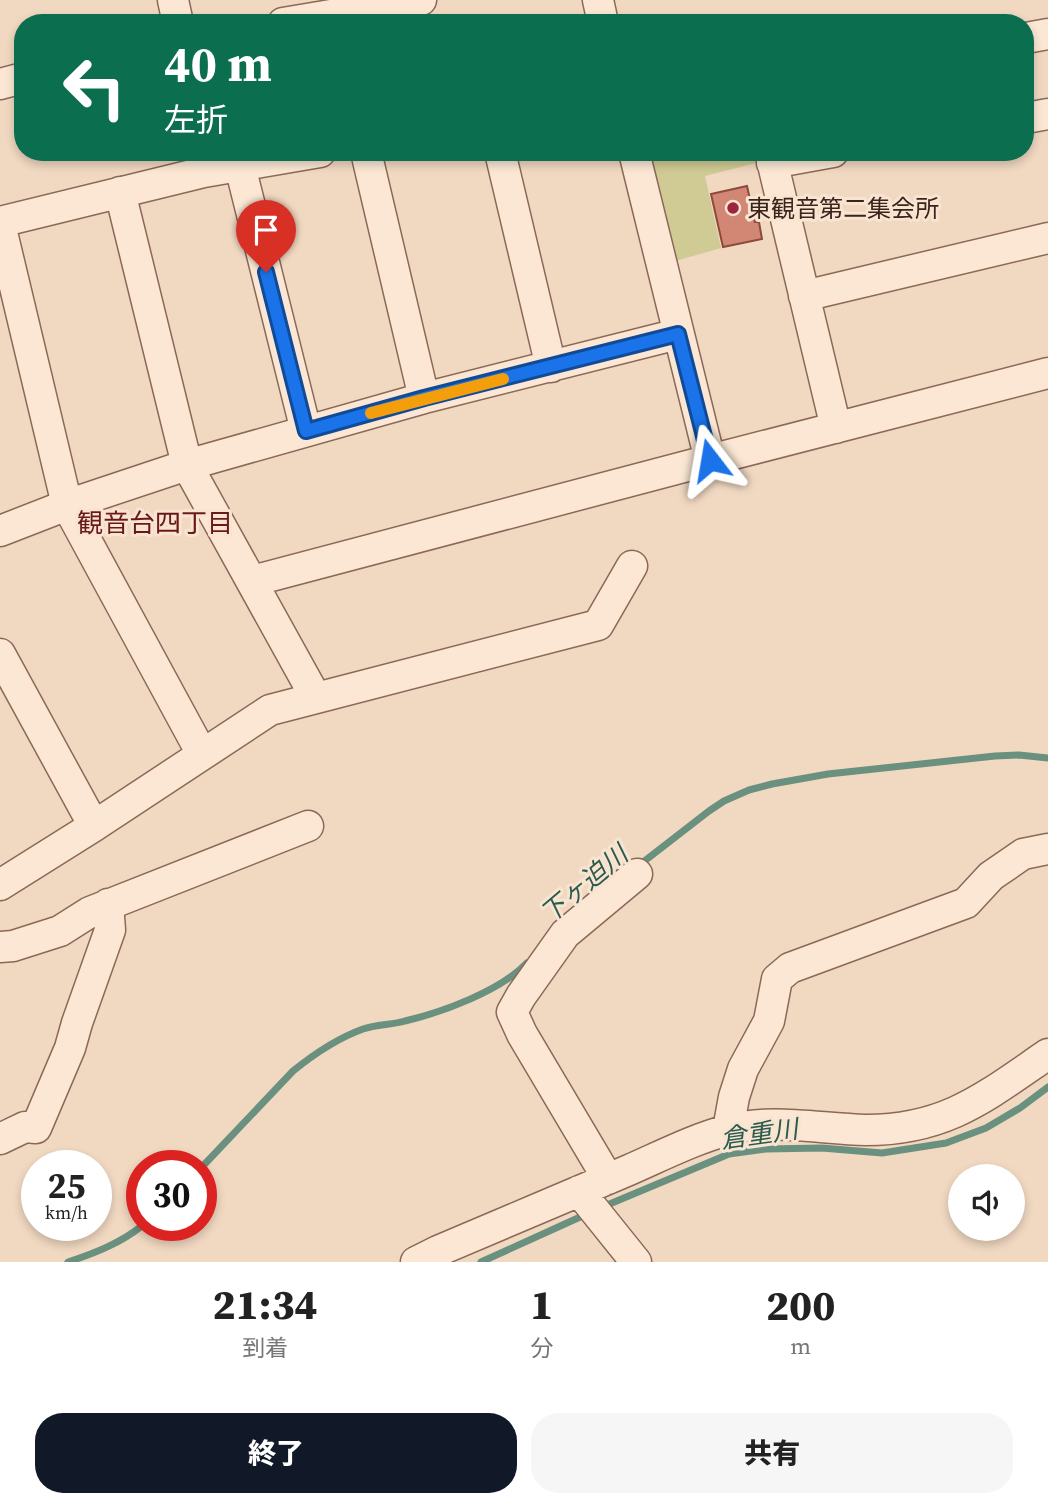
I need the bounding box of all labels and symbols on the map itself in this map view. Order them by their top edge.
place label: 東観音第二集会所 [747,192,939,225]
pin [236,200,296,272]
marker: 東観音第二集会所 [725,200,741,216]
position arrow [673,423,747,497]
district label: 観音台四丁目 [77,505,233,541]
water label: 下ヶ迫川 [533,835,638,931]
water label: 倉重川 [718,1110,803,1157]
speed limit sign: 30 [126,1150,217,1241]

